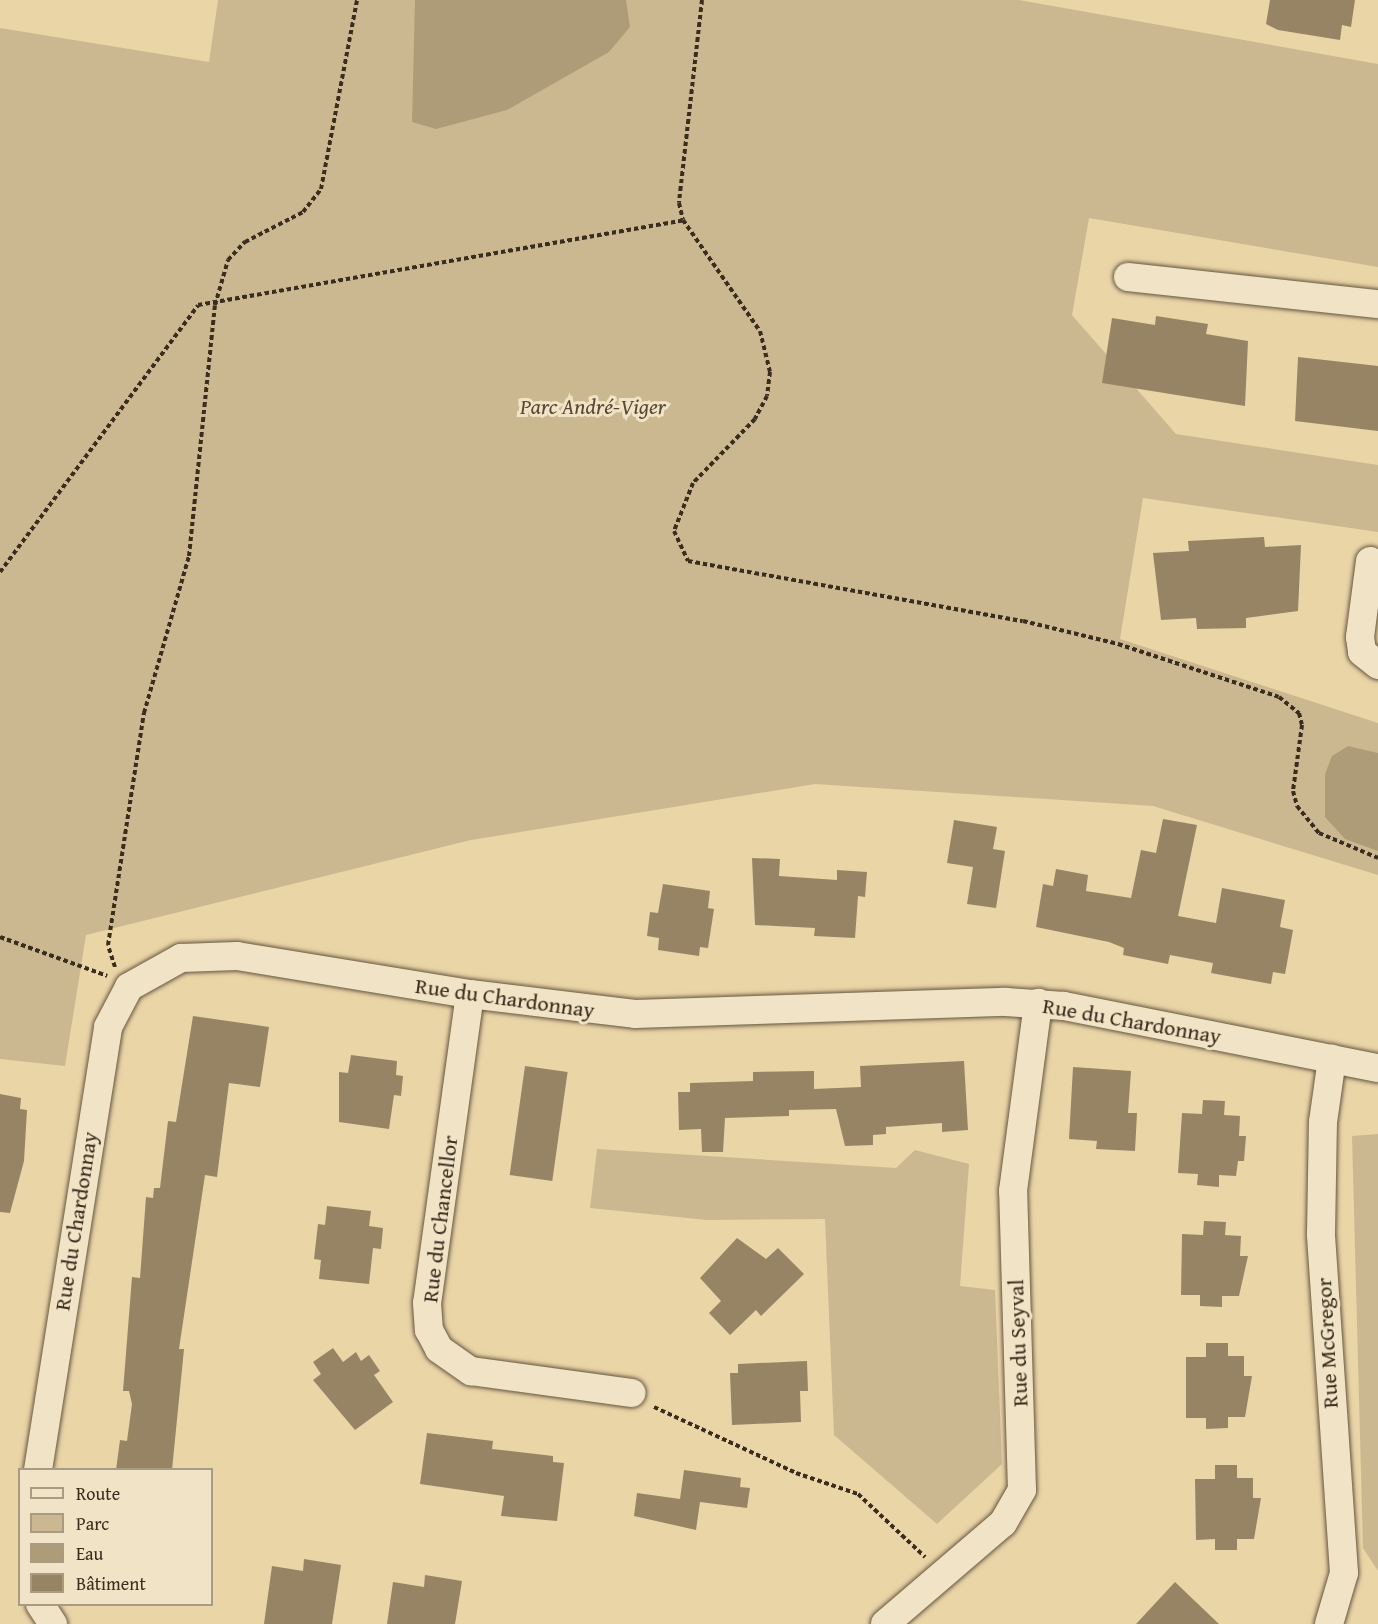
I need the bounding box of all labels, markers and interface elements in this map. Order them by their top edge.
park label: Parc André-Viger [520,394,666,420]
street label: Rue du Chardonnay [414,972,596,1024]
street label: Rue du Chardonnay [1041,992,1223,1050]
street label: Rue du Chardonnay [49,1130,103,1312]
street label: Rue du Chancellor [417,1134,463,1304]
street label: Rue McGregor [1310,1277,1344,1409]
street label: Rue du Seyval [1003,1279,1033,1407]
legend [18,1468,213,1606]
text: Route [76,1480,120,1507]
text: Parc [76,1510,109,1537]
text: Eau [76,1540,103,1567]
text: Bâtiment [76,1570,146,1597]

